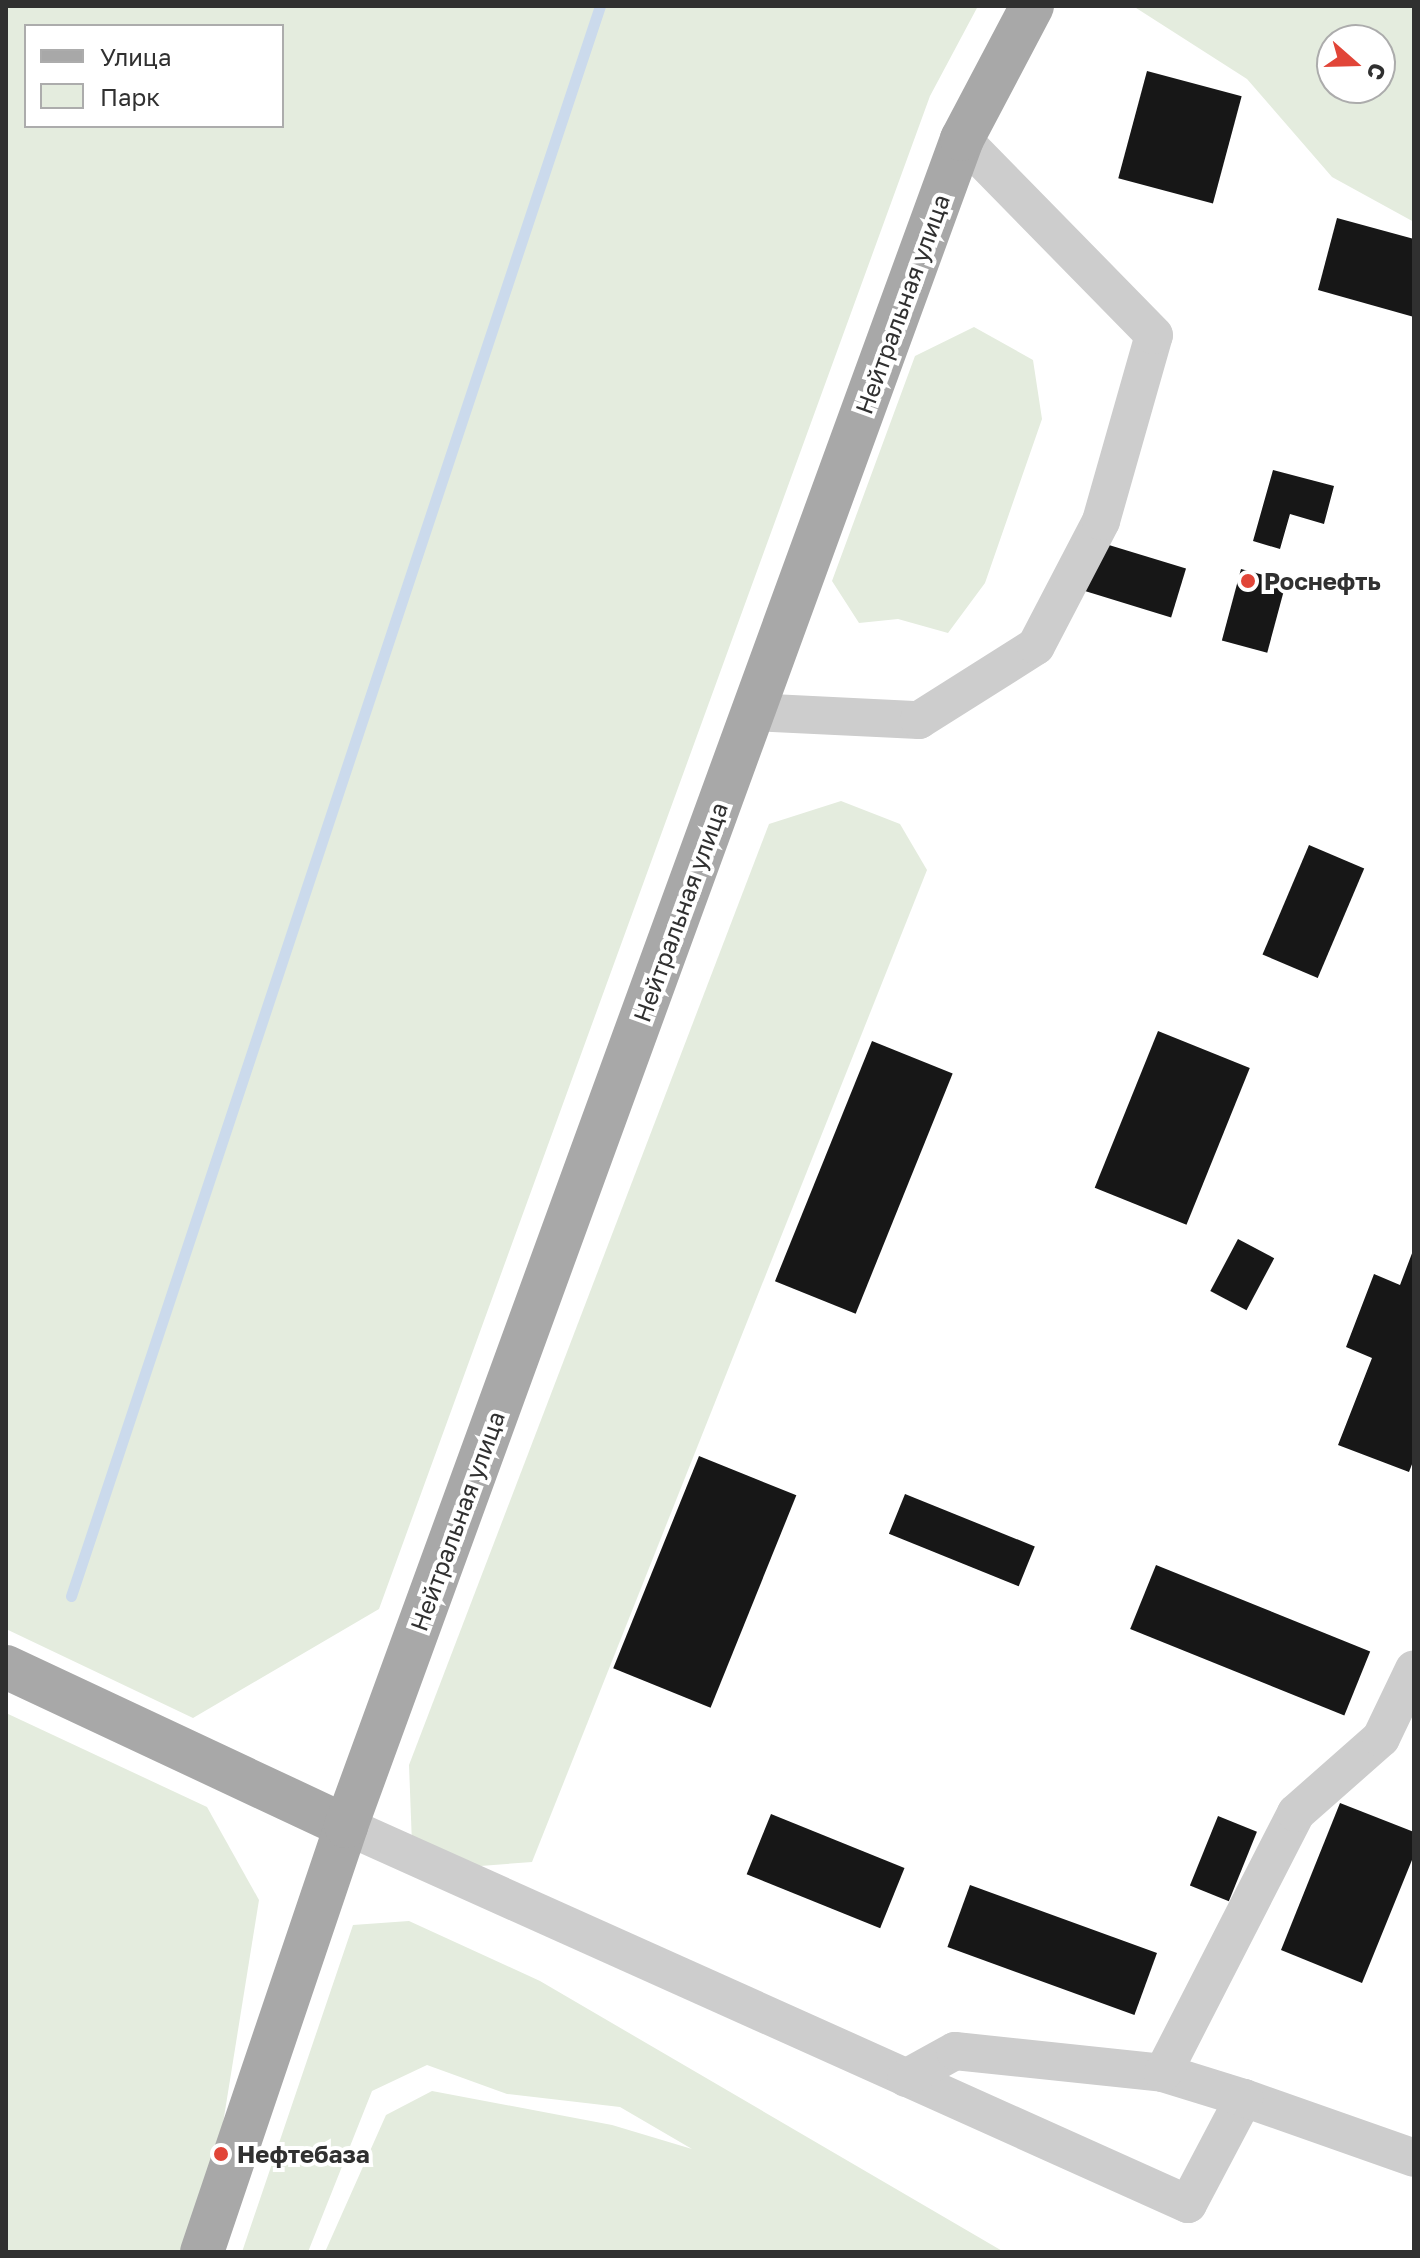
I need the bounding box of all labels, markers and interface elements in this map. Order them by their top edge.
legend [24,24,284,128]
north arrow [1316,24,1396,104]
text: Улица [100,42,172,71]
text: С [1362,60,1393,84]
text: Парк [100,82,160,111]
street label: Нейтральная улица [849,190,955,418]
place label: Роснефть [1264,567,1381,595]
marker: Роснефть [1239,572,1257,590]
street label: Нейтральная улица [627,798,733,1026]
street label: Нейтральная улица [404,1407,510,1635]
place label: Нефтебаза [237,2140,370,2168]
marker: Нефтебаза [212,2145,230,2163]

